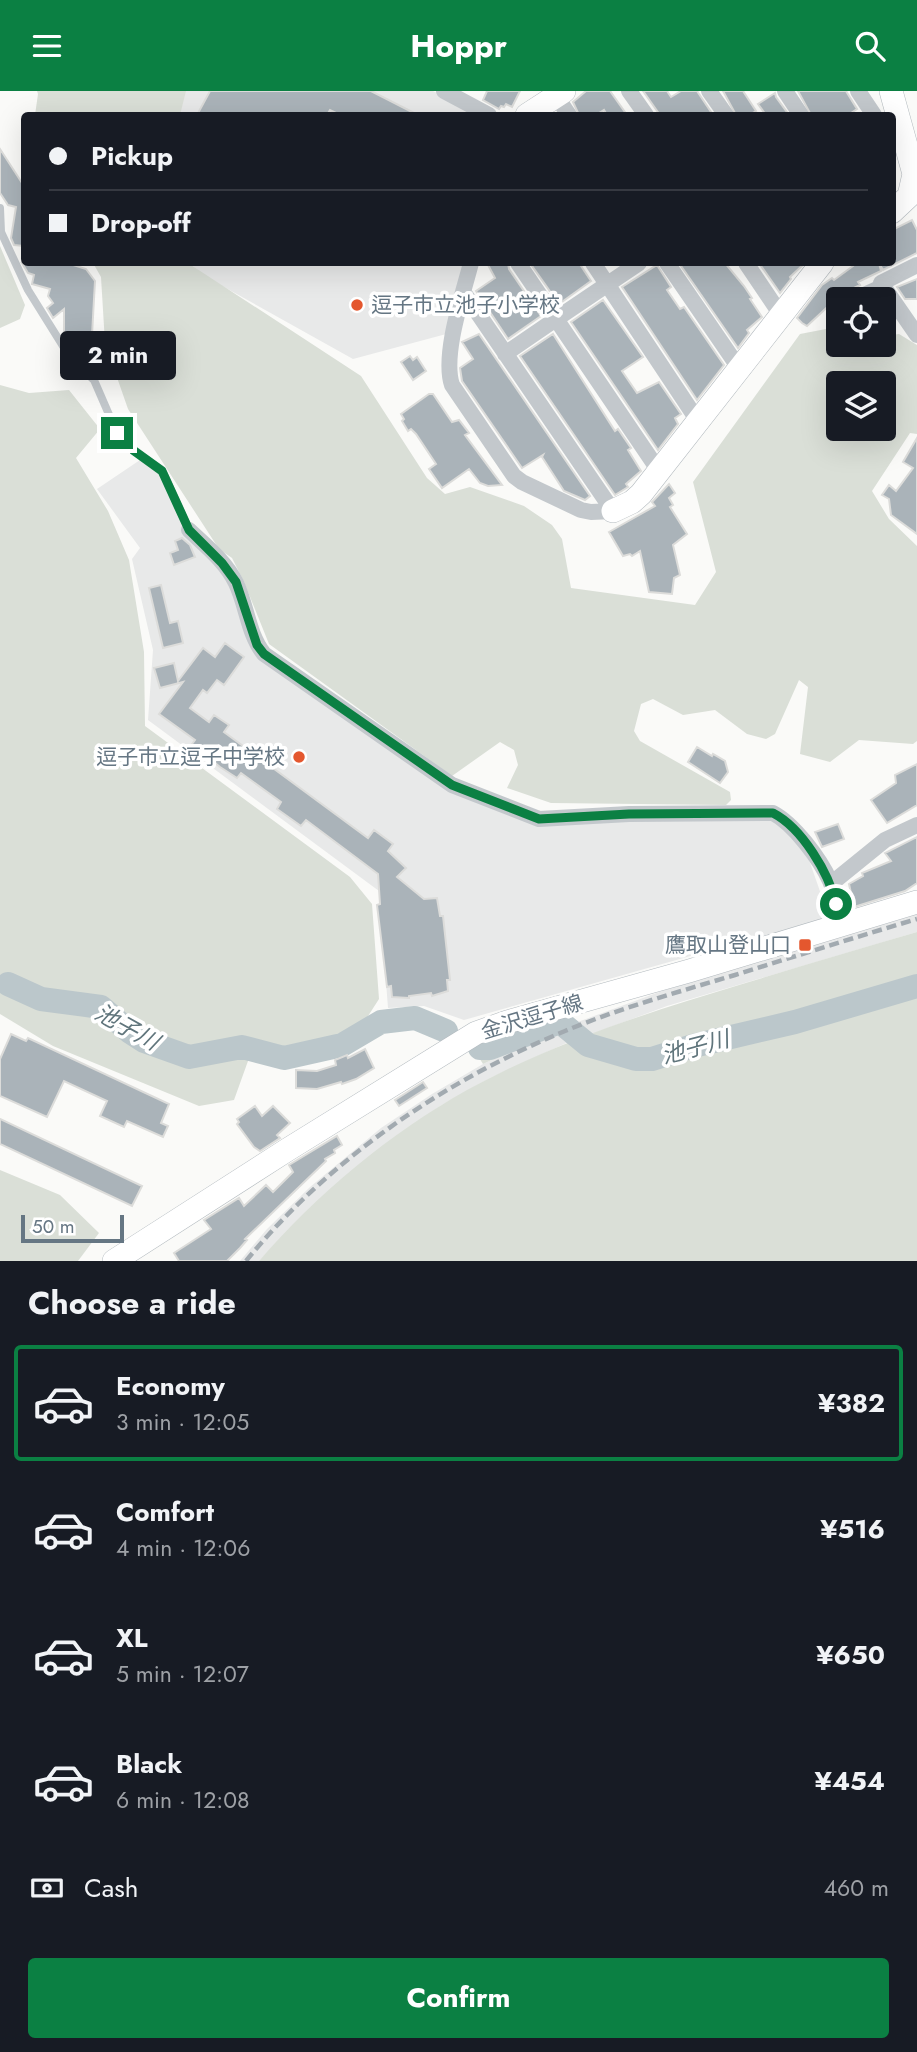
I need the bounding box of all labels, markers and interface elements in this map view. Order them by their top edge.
text: Hoppr [410,23,507,69]
icon: menu [28,27,66,65]
icon: search [851,27,889,65]
text: Pickup [91,137,173,175]
text: Drop-off [91,204,191,242]
map controls [826,287,896,441]
button: locate [826,287,896,357]
place label: 逗子市立池子小学校 [371,290,560,320]
marker: 逗子市立池子小学校 [349,297,365,313]
callout: 2 min [59,331,175,381]
text: 2 min [88,338,148,372]
button: layers [826,371,896,441]
route end [101,417,133,449]
place label: 逗子市立逗子中学校 [96,742,285,772]
marker: 逗子市立逗子中学校 [291,749,307,765]
route start [820,888,852,920]
place label: 鷹取山登山口 [665,930,791,960]
marker: 鷹取山登山口 [797,937,813,953]
street label: 金沢逗子線 [477,987,587,1047]
water label: 池子川 [89,995,168,1060]
water label: 池子川 [657,1021,736,1072]
scale bar [21,1212,124,1244]
text: 50 m [32,1213,75,1240]
text: Choose a ride [28,1280,236,1326]
text: Economy [116,1367,225,1405]
icon: car [32,1372,95,1435]
text: ¥382 [818,1384,885,1422]
text: 3 min · 12:05 [116,1405,249,1439]
text: Comfort [116,1493,214,1531]
icon: car [32,1498,95,1561]
text: ¥516 [820,1510,885,1548]
text: 4 min · 12:06 [116,1531,250,1565]
text: XL [116,1619,148,1657]
icon: car [32,1624,95,1687]
text: ¥650 [816,1636,885,1674]
text: 5 min · 12:07 [116,1657,249,1691]
text: Black [116,1745,182,1783]
icon: car [32,1750,95,1813]
text: ¥454 [815,1762,885,1800]
text: 6 min · 12:08 [116,1783,250,1817]
icon: cash [28,1869,66,1907]
text: Cash [84,1869,138,1907]
text: 460 m [824,1871,889,1905]
button: Confirm [28,1958,889,2038]

